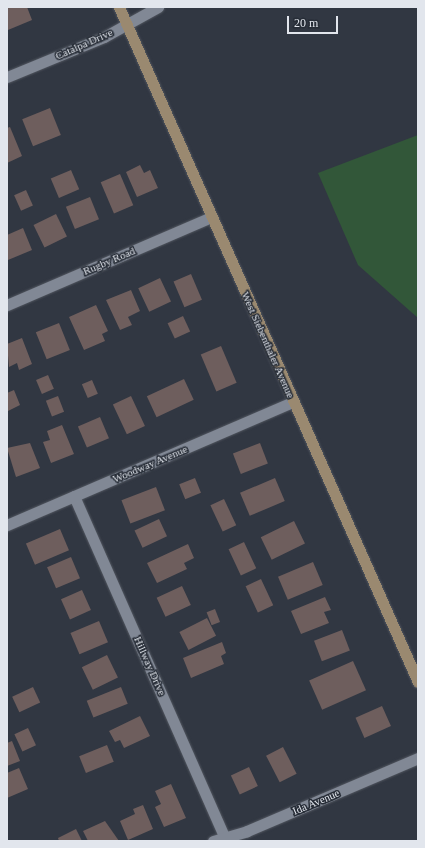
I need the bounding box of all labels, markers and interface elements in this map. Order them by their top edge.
scale bar [289,8,340,34]
text: 20 m [294,16,318,30]
street label: Catalpa Drive [53,25,115,63]
street label: Rugby Road [81,244,137,278]
street label: West Siebenthaler Avenue [238,290,298,400]
street label: Woodway Avenue [110,442,190,486]
street label: Hillway Drive [131,634,169,698]
street label: Ida Avenue [290,786,342,818]

